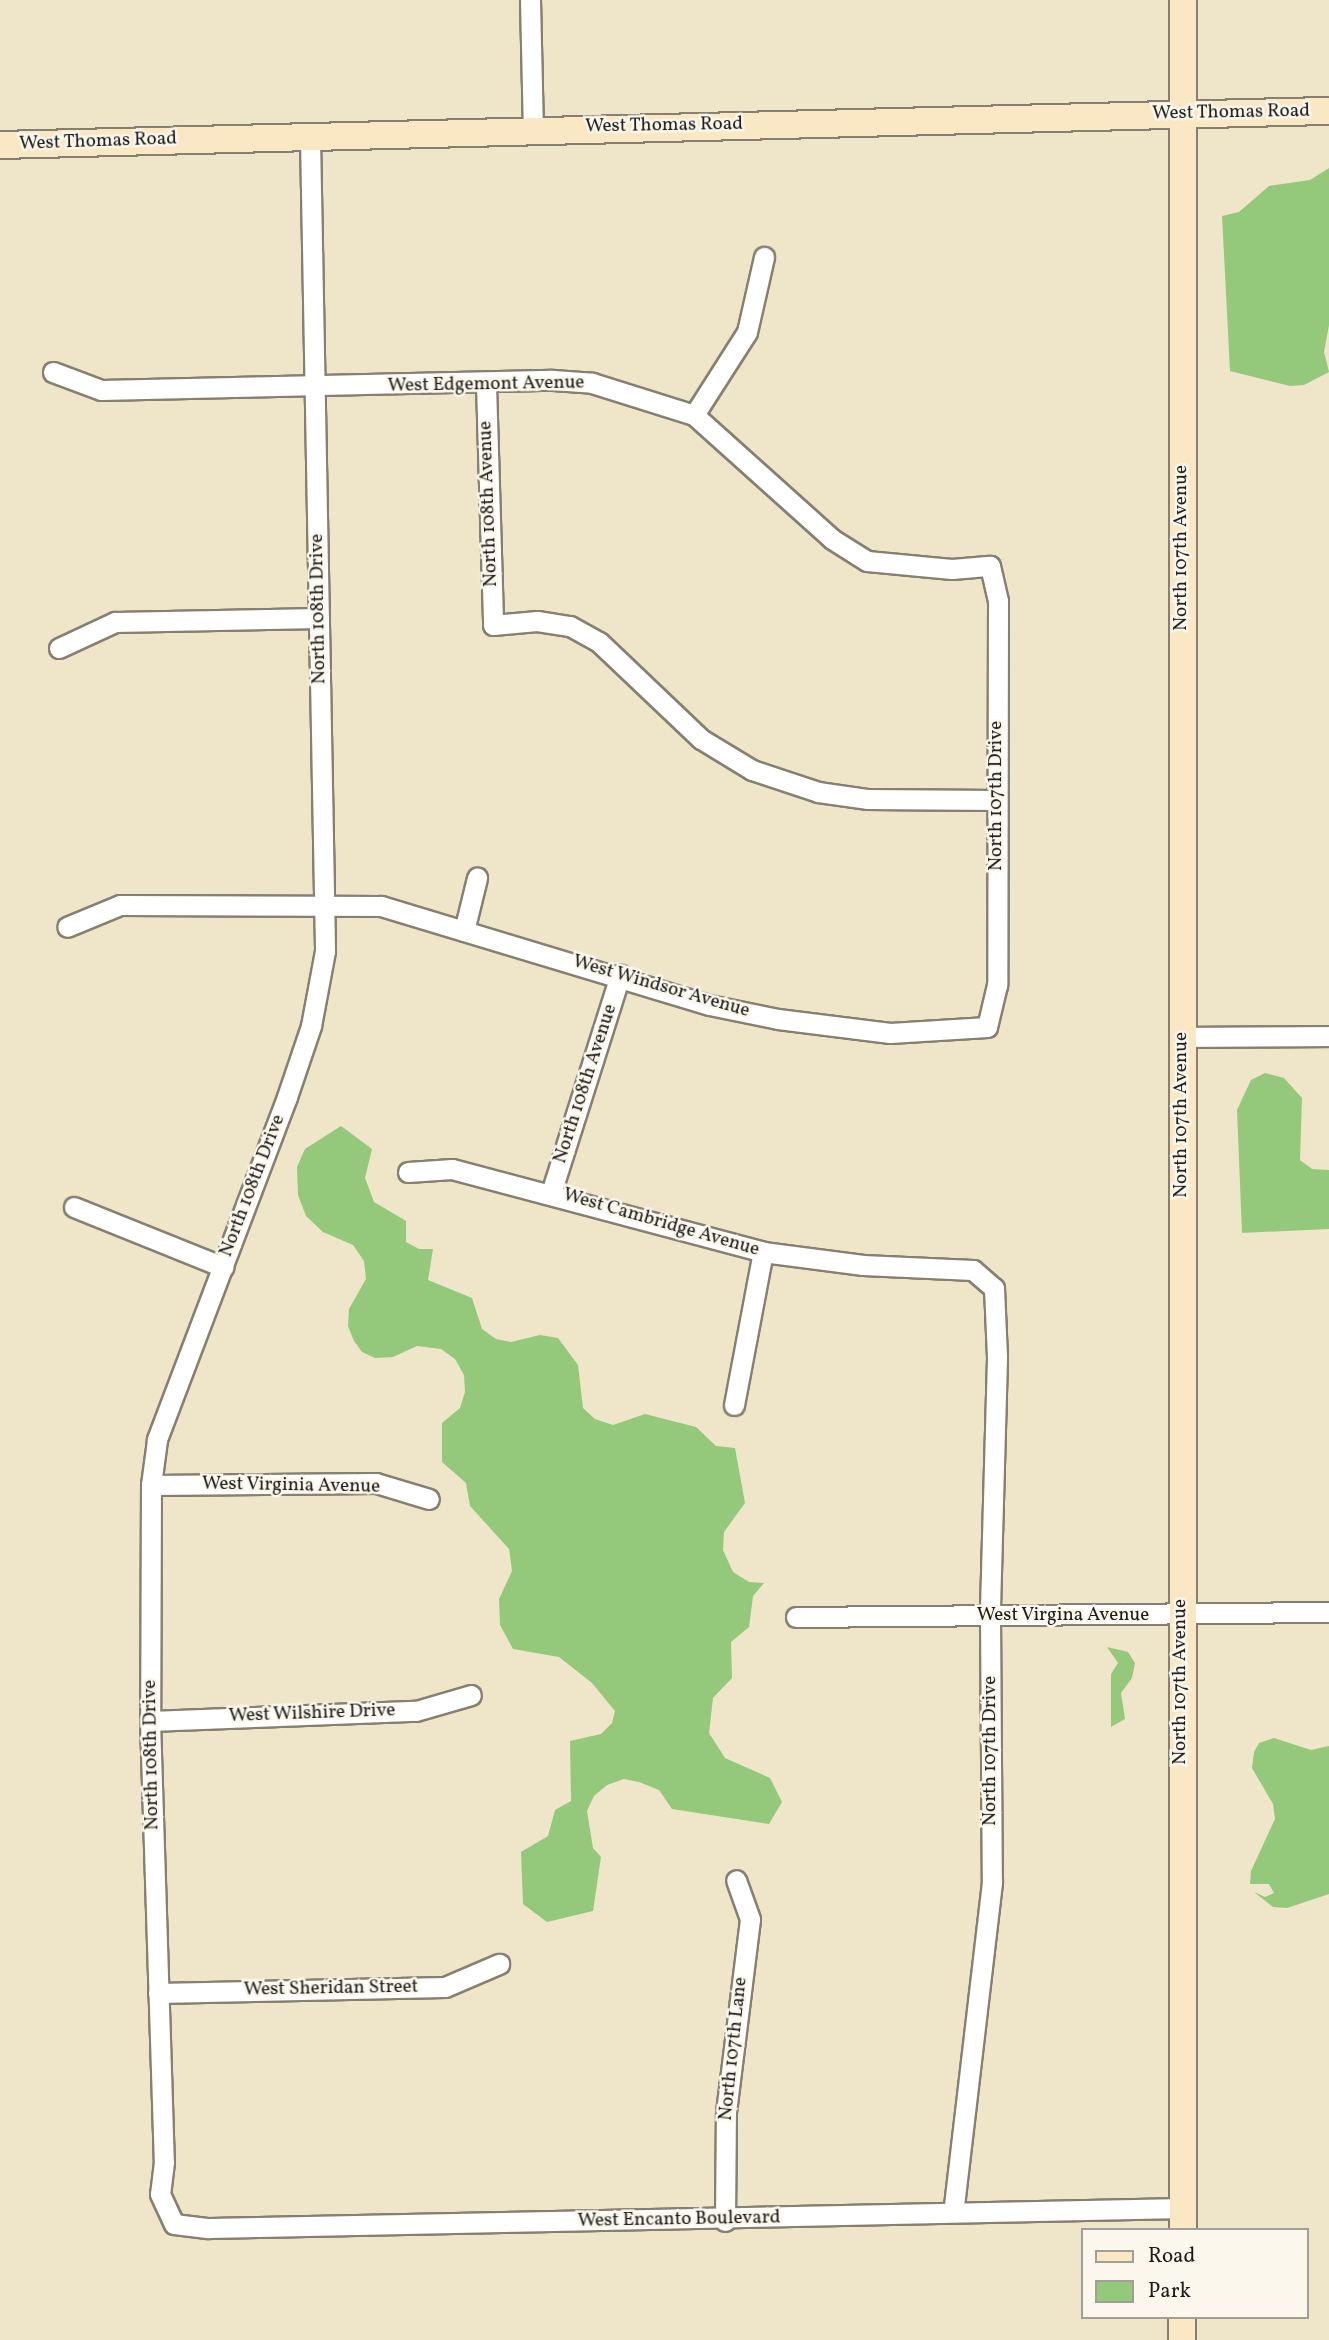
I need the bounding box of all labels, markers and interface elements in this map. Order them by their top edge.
street label: West Thomas Road [1152,100,1310,126]
street label: West Thomas Road [585,113,743,139]
street label: West Thomas Road [18,128,178,156]
street label: West Edgemont Avenue [387,372,585,398]
street label: North 108th Avenue [475,420,503,588]
street label: North 107th Avenue [1171,465,1193,631]
street label: North 108th Drive [306,534,332,684]
street label: North 107th Drive [986,721,1008,871]
street label: West Windsor Avenue [570,951,752,1023]
street label: North 108th Avenue [549,1001,623,1167]
street label: North 107th Avenue [1171,1032,1193,1198]
street label: North 108th Drive [215,1112,291,1260]
street label: West Cambridge Avenue [560,1184,762,1262]
street label: West Virginia Avenue [201,1473,381,1499]
street label: North 107th Avenue [1170,1599,1192,1765]
street label: West Virgina Avenue [976,1605,1150,1627]
street label: North 107th Drive [980,1676,1002,1826]
street label: North 108th Drive [139,1680,165,1830]
street label: West Wilshire Drive [228,1700,396,1728]
street label: West Sheridan Street [243,1976,419,2002]
street label: North 107th Lane [715,1976,753,2122]
street label: West Encanto Boulevard [577,2207,781,2233]
legend [1080,2228,1308,2319]
text: Road [1148,2242,1195,2271]
text: Park [1148,2277,1191,2306]

